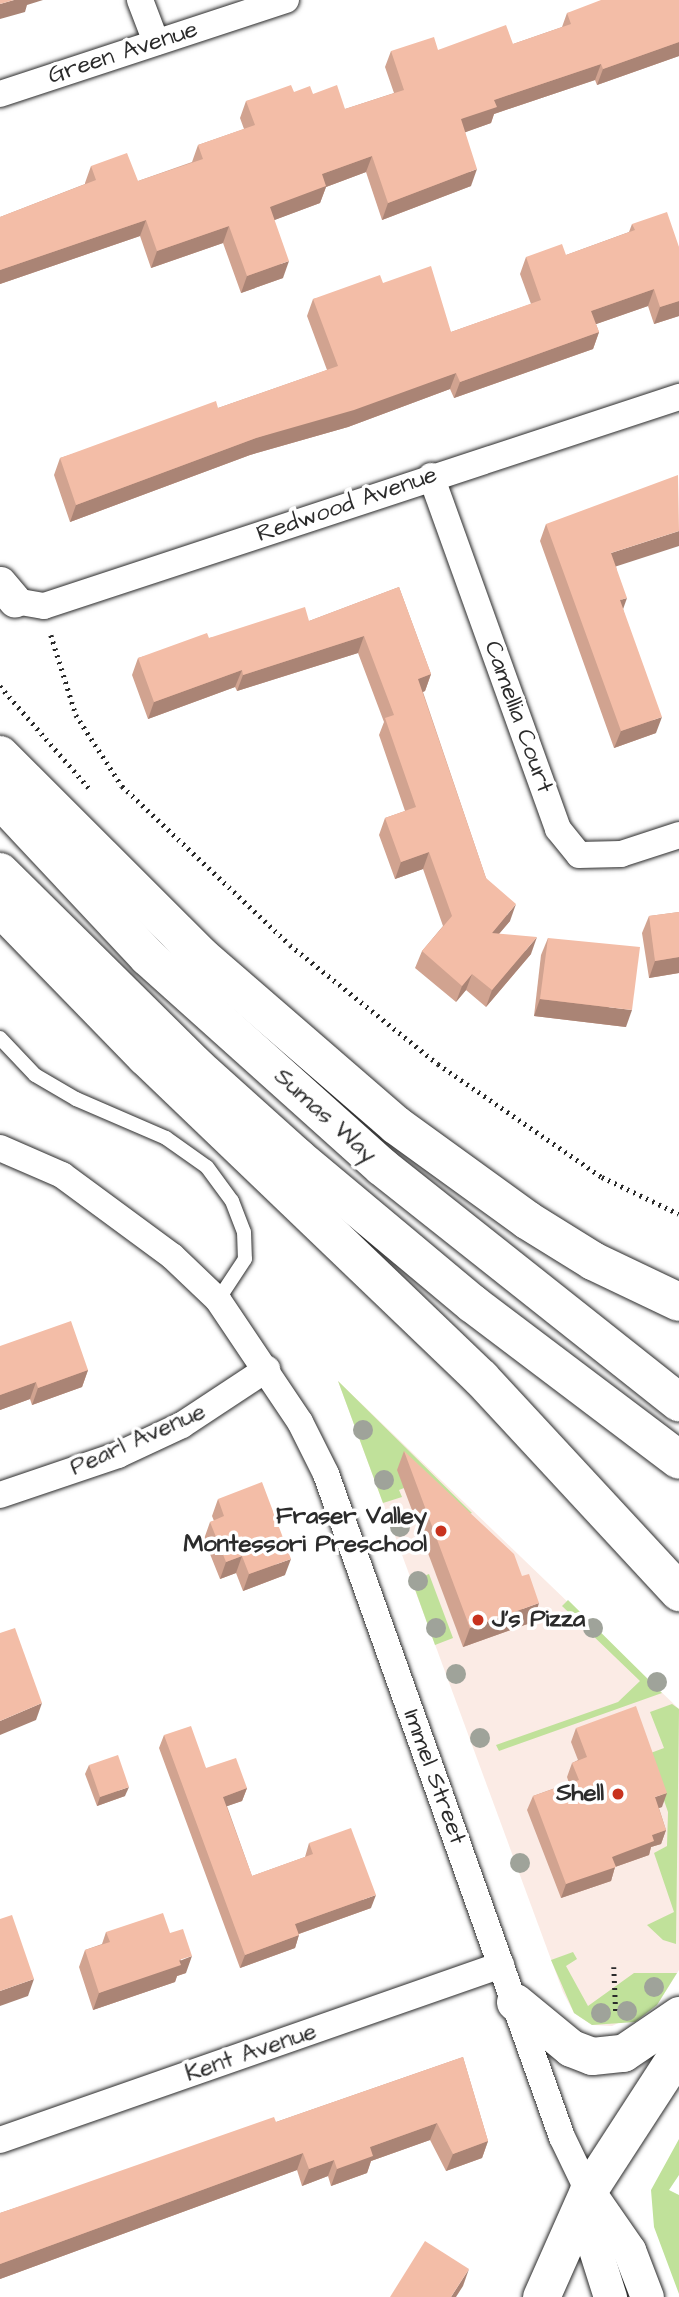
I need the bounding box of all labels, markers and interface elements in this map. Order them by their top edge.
street label: Green Avenue [45,15,201,91]
street label: Redwood Avenue [253,461,441,549]
street label: Camellia Court [477,637,559,797]
street label: Sumas Way [268,1062,382,1170]
street label: Pearl Avenue [66,1397,210,1483]
place label: Fraser Valley Montessori Preschool [183,1503,427,1559]
marker: Fraser Valley Montessori Preschool [433,1523,449,1539]
place label: J's Pizza [492,1606,585,1634]
marker: J's Pizza [470,1612,486,1628]
street label: Immel Street [396,1706,472,1848]
place label: Shell [556,1780,604,1808]
marker: Shell [610,1786,626,1802]
street label: Kent Avenue [182,2017,320,2089]

